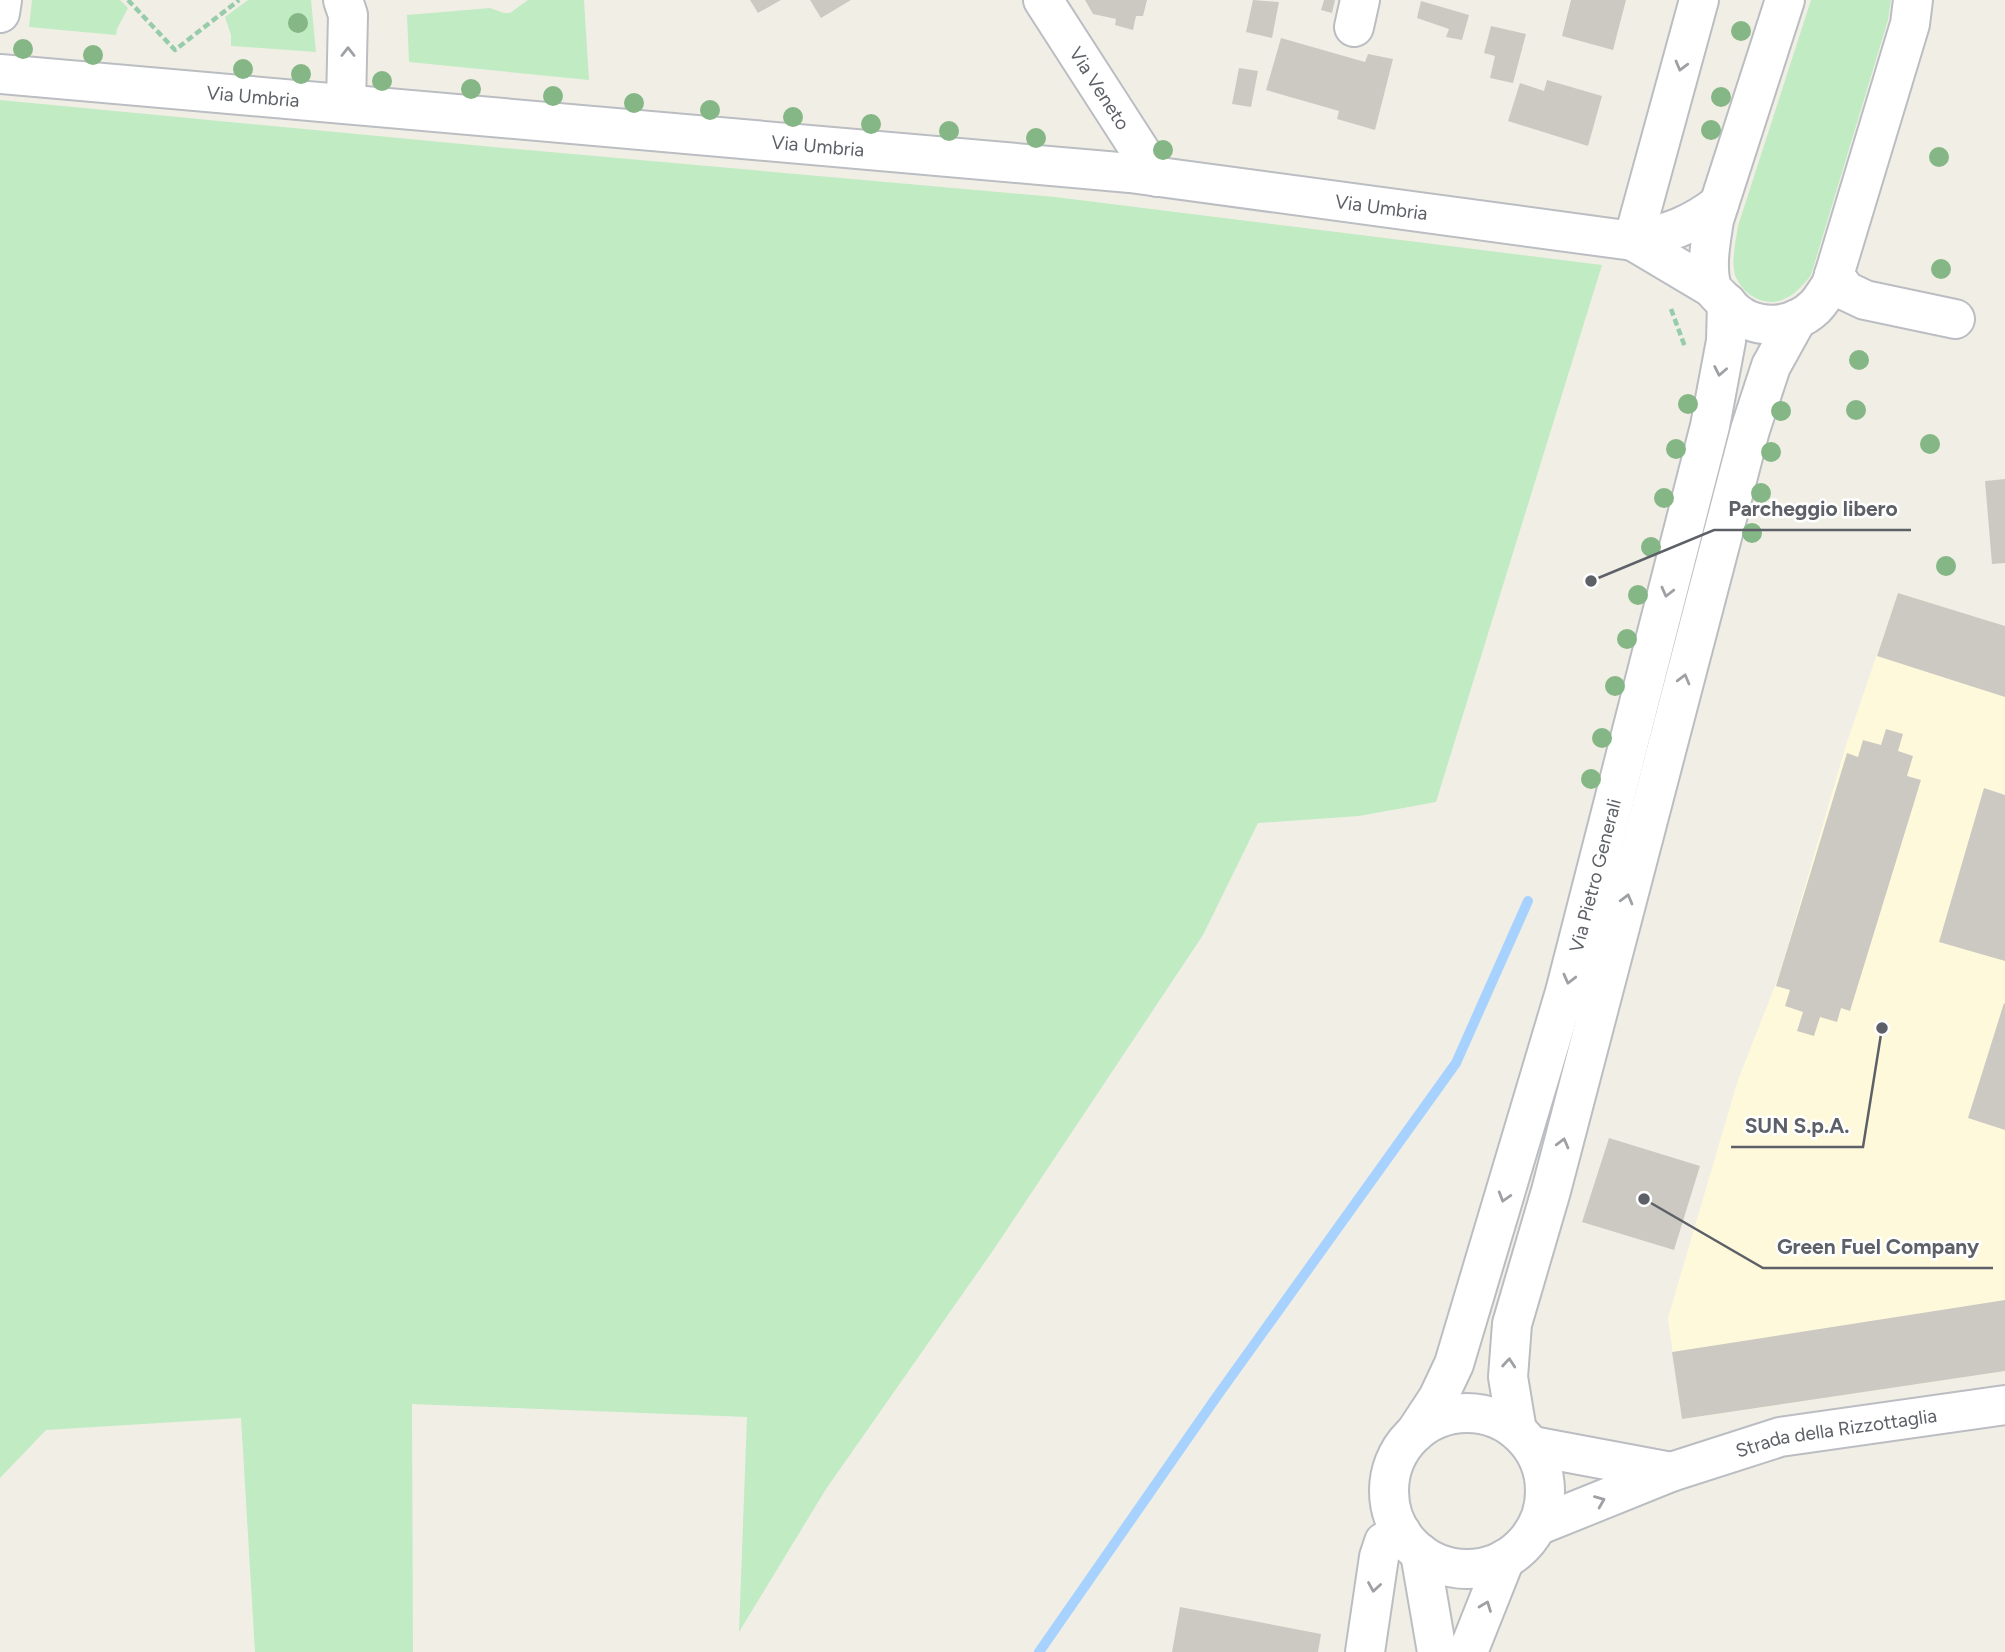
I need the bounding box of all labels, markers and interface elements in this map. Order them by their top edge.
street label: Via Veneto [1064,43,1135,134]
one-way arrow [340,46,356,56]
one-way arrow [1675,60,1690,72]
street label: Via Umbria [206,81,300,112]
street label: Via Umbria [770,131,865,162]
street label: Via Umbria [1334,190,1429,225]
one-way arrow [1713,365,1728,377]
callout: Parcheggio libero [1714,488,1911,530]
text: Parcheggio libero [1728,496,1898,521]
one-way arrow [1661,586,1675,598]
one-way arrow [1676,673,1690,685]
street label: Via Pietro Generali [1565,796,1626,955]
one-way arrow [1619,893,1633,905]
one-way arrow [1563,973,1577,985]
callout: SUN S.p.A. [1731,1105,1863,1147]
text: SUN S.p.A. [1745,1113,1849,1138]
one-way arrow [1555,1137,1570,1149]
one-way arrow [1497,1191,1512,1203]
callout: Green Fuel Company [1763,1226,1993,1268]
text: Green Fuel Company [1777,1234,1980,1259]
one-way arrow [1501,1358,1516,1369]
street label: Strada della Rizzottaglia [1733,1404,1938,1463]
one-way arrow [1594,1495,1606,1509]
one-way arrow [1367,1581,1382,1593]
one-way arrow [1478,1600,1492,1612]

